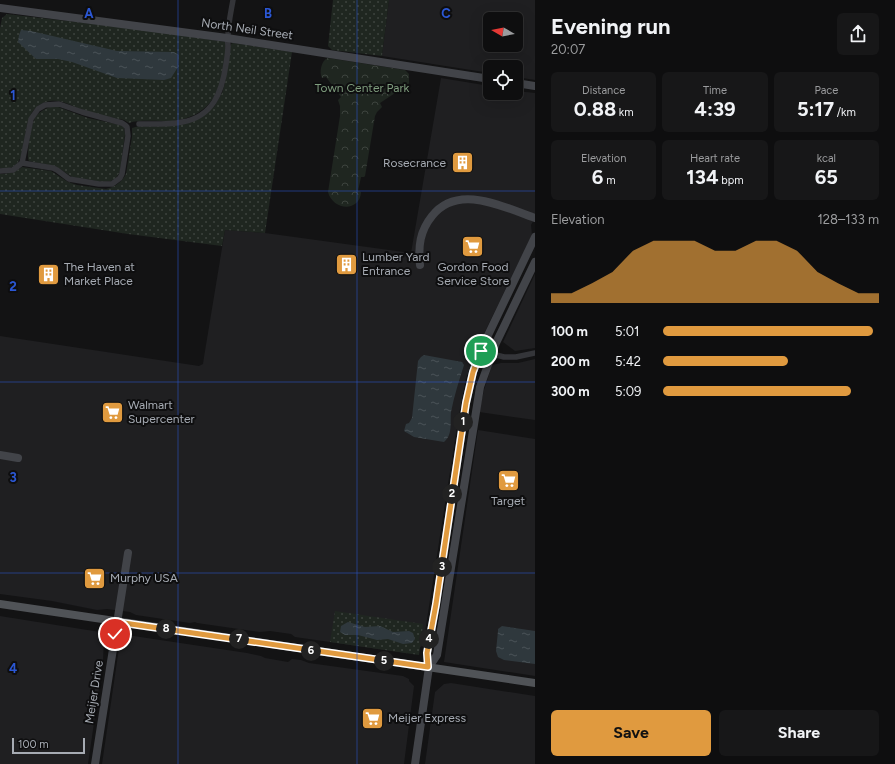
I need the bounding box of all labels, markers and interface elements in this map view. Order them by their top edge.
text: A [84,6,94,21]
text: B [264,6,272,21]
text: C [441,6,451,21]
north arrow [483,12,523,52]
map controls [483,12,523,100]
text: Evening run [551,13,671,40]
button: share [837,13,879,55]
street label: North Neil Street [200,16,294,42]
text: 20:07 [551,42,585,57]
button: locate [483,60,523,100]
park label: Town Center Park [315,81,409,95]
text: Distance [582,84,625,97]
text: Time [703,84,727,97]
text: Pace [814,84,838,97]
text: 1 [10,88,16,103]
text: 0.88 [574,97,616,121]
text: 4:39 [694,97,736,121]
text: 5:17 [797,97,834,121]
text: km [616,106,634,119]
text: /km [834,106,856,119]
building icon: Rosecrance [449,150,475,176]
text: Elevation [581,152,626,165]
text: Heart rate [690,152,740,165]
text: kcal [817,152,836,165]
place label: Rosecrance [383,156,446,170]
text: 6 [592,165,603,189]
text: 134 [686,165,719,189]
text: 65 [815,165,838,189]
text: m [603,174,616,187]
text: bpm [719,174,744,187]
text: Elevation [551,212,604,227]
text: 128–133 m [817,212,879,227]
supermarket icon: Gordon Food Service Store [460,233,486,259]
place label: Lumber Yard Entrance [362,250,430,278]
building icon: Lumber Yard Entrance [334,251,360,277]
place label: The Haven at Market Place [64,260,135,288]
place label: Gordon Food Service Store [437,260,510,288]
building icon: The Haven at Market Place [36,261,62,287]
text: 2 [9,279,17,294]
text: 100 m [551,324,588,339]
text: 5:01 [615,324,639,339]
pin [464,334,498,368]
icon: arrive [470,340,492,362]
text: 200 m [551,354,590,369]
text: 5:42 [615,354,641,369]
text: 300 m [551,384,590,399]
text: 5:09 [615,384,641,399]
place label: Walmart Supercenter [128,398,195,426]
supermarket icon: Walmart Supercenter [100,399,126,425]
pin: 1 [453,412,473,432]
text: 1 [461,415,465,428]
supermarket icon: Target [495,467,521,493]
text: 3 [9,470,17,485]
pin: 2 [442,484,462,504]
text: 2 [449,487,455,500]
place label: Target [491,494,526,508]
pin: 3 [432,557,452,577]
text: 3 [439,560,445,573]
supermarket icon: Murphy USA [82,565,108,591]
place label: Murphy USA [110,571,178,585]
pin [98,617,132,651]
pin: 8 [156,619,176,639]
text: 8 [163,622,169,635]
icon: check [104,623,126,645]
pin: 7 [229,629,249,649]
pin: 4 [419,629,439,649]
text: 7 [236,632,242,645]
text: 4 [426,632,432,645]
pin: 6 [301,641,321,661]
text: 6 [308,644,314,657]
pin: 5 [374,651,394,671]
text: 5 [381,654,387,667]
street label: Meijer Drive [82,659,106,725]
text: 4 [9,661,17,676]
supermarket icon: Meijer Express [360,705,386,731]
button: Save [551,710,711,756]
button: Share [719,710,879,756]
place label: Meijer Express [388,711,466,725]
scale bar [12,736,85,755]
text: 100 m [18,738,49,751]

